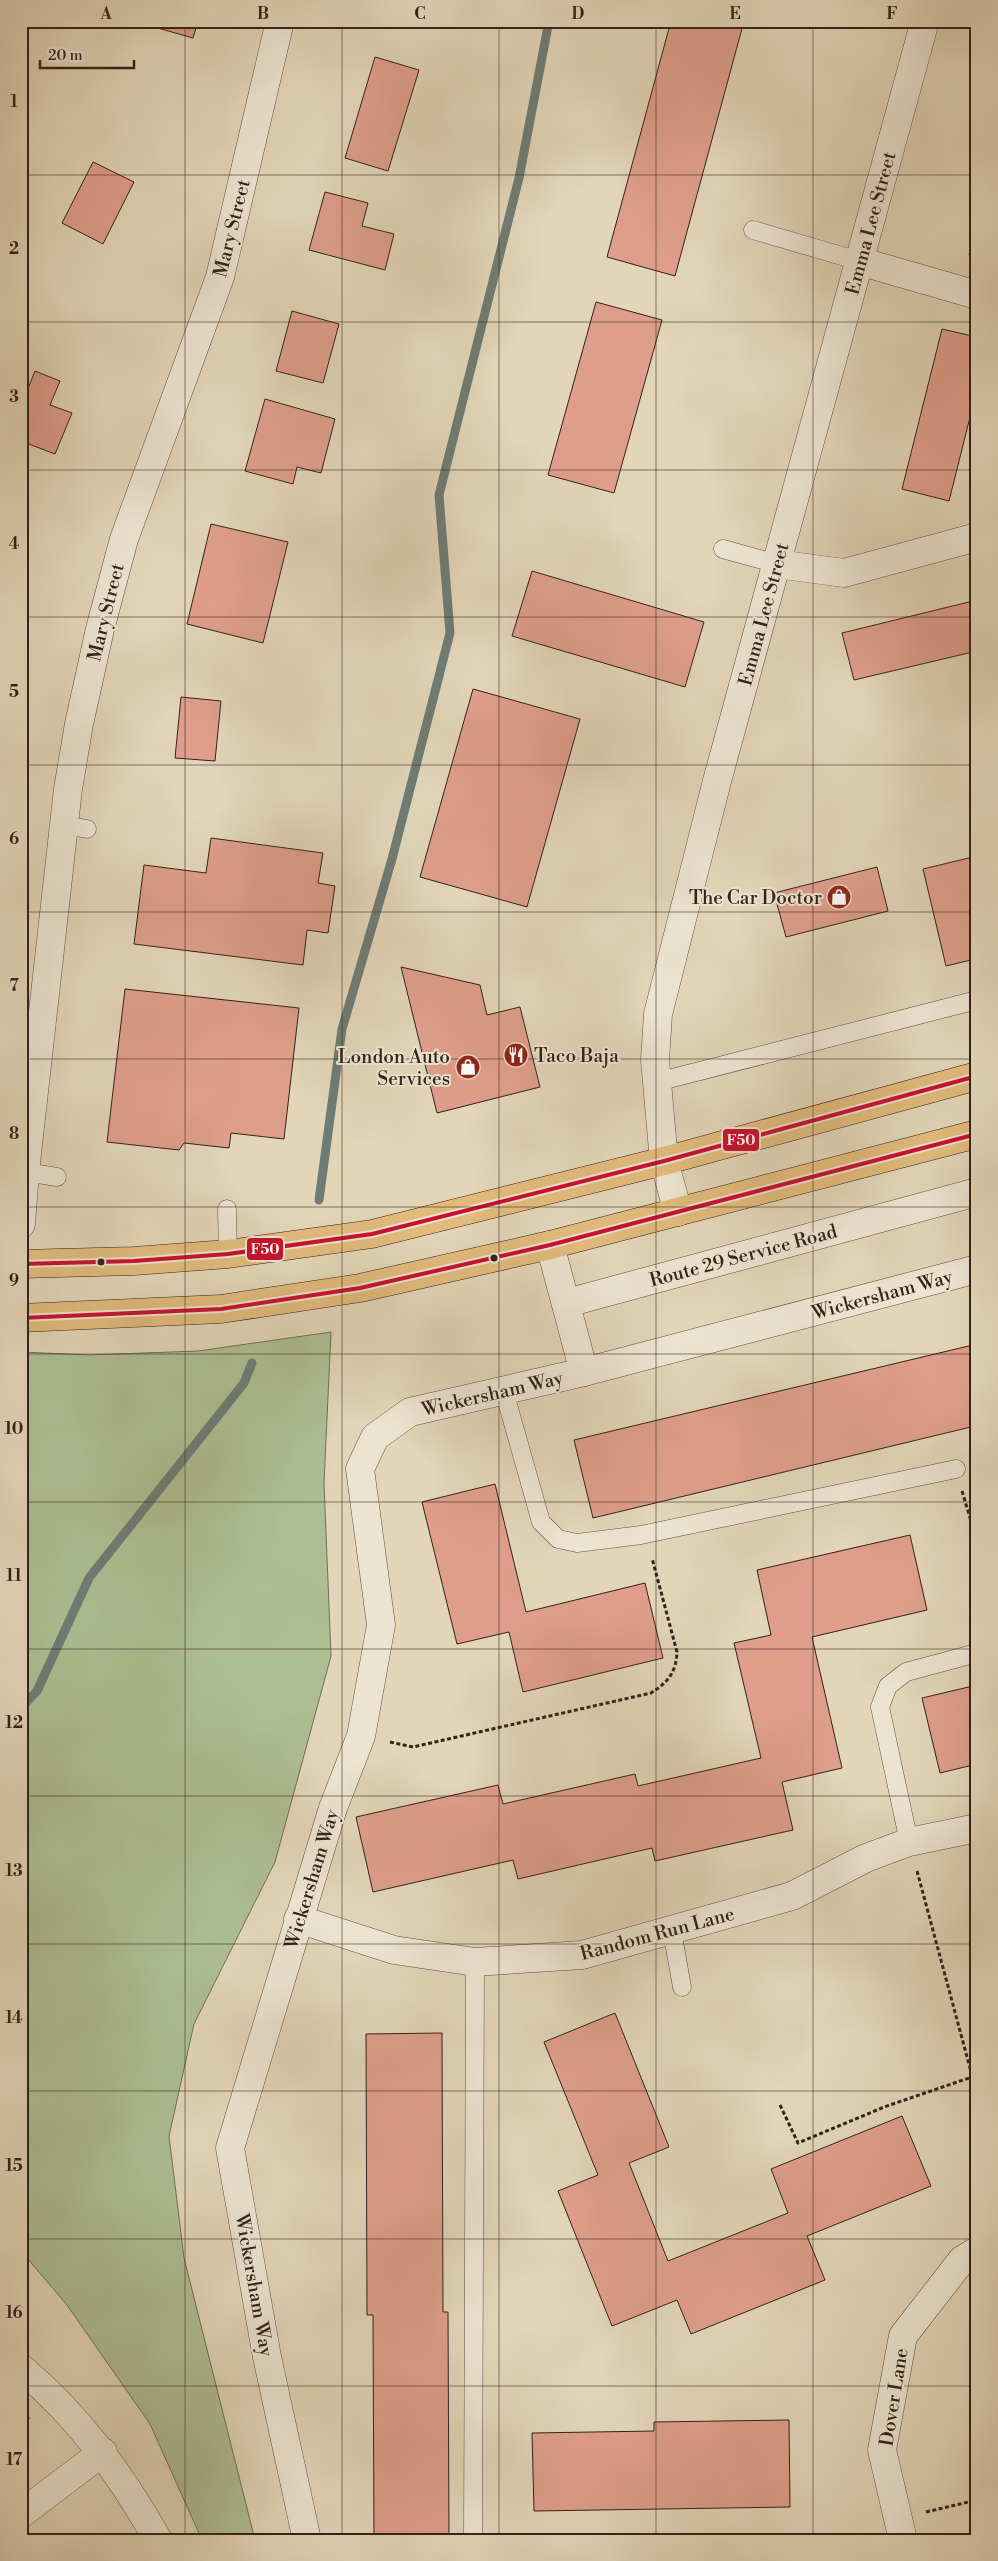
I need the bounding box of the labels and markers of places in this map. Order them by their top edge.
shop icon: The Car Doctor [826,884,852,910]
place label: The Car Doctor [689,886,822,910]
restaurant icon: Taco Baja [503,1042,529,1068]
place label: Taco Baja [534,1044,619,1068]
place label: London Auto Services [338,1045,450,1091]
shop icon: London Auto Services [455,1054,481,1080]
unlabelled marker [489,1253,499,1263]
unlabelled marker [96,1257,106,1267]

